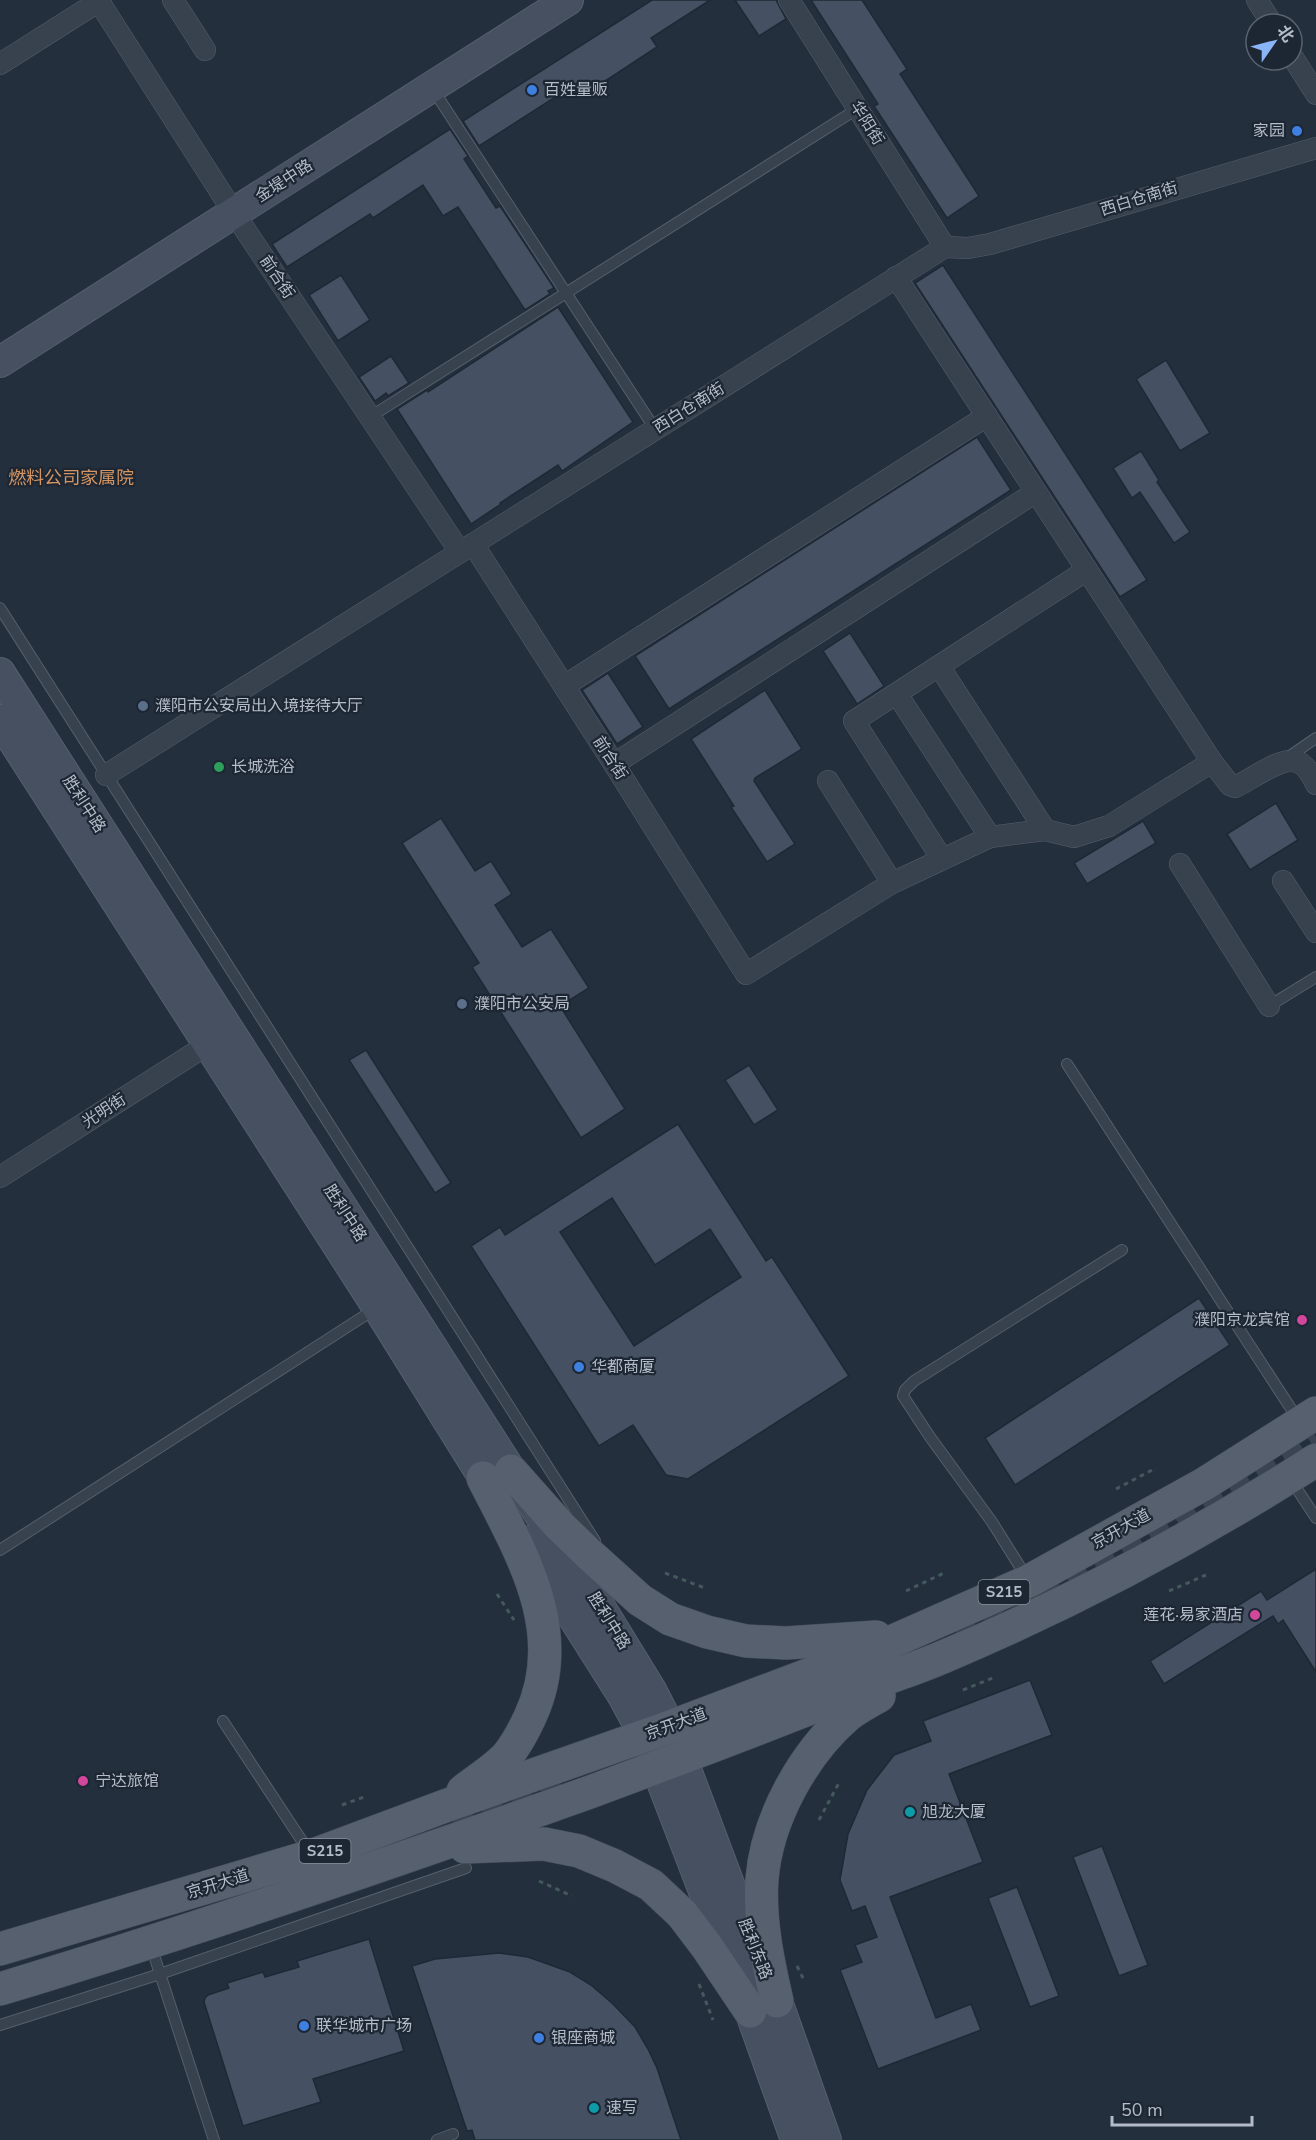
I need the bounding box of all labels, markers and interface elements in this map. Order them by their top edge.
north arrow [1244,12,1304,72]
text: 北 [1272,21,1299,47]
place label: 百姓量贩 [544,79,608,101]
marker: 百姓量贩 [525,83,539,97]
street label: 华阳街 [845,97,889,149]
place label: 家园 [1253,120,1285,142]
marker: 家园 [1290,124,1304,138]
street label: 金堤中路 [251,154,317,208]
street label: 西白仓南街 [1098,177,1180,221]
street label: 前合街 [254,251,300,303]
street label: 西白仓南街 [649,377,729,439]
district label: 燃料公司家属院 [8,466,134,490]
place label: 濮阳市公安局出入境接待大厅 [155,695,363,717]
marker: 濮阳市公安局出入境接待大厅 [136,699,150,713]
street label: 前合街 [588,732,632,784]
place label: 长城洗浴 [231,756,295,778]
marker: 长城洗浴 [212,760,226,774]
street label: 胜利中路 [57,771,111,837]
place label: 濮阳市公安局 [474,993,570,1015]
marker: 濮阳市公安局 [455,997,469,1011]
street label: 光明街 [78,1089,130,1133]
street label: 胜利中路 [318,1180,372,1246]
place label: 濮阳京龙宾馆 [1194,1309,1290,1331]
marker: 濮阳京龙宾馆 [1295,1313,1309,1327]
place label: 华都商厦 [591,1356,655,1378]
marker: 华都商厦 [572,1360,586,1374]
street label: 京开大道 [1088,1504,1154,1554]
road number: S215 [978,1580,1030,1604]
street label: 胜利中路 [583,1588,635,1654]
place label: 莲花·易家酒店 [1143,1604,1243,1626]
marker: 莲花·易家酒店 [1248,1608,1262,1622]
street label: 京开大道 [642,1703,710,1745]
place label: 宁达旅馆 [95,1770,159,1792]
marker: 宁达旅馆 [76,1774,90,1788]
place label: 旭龙大厦 [922,1801,986,1823]
marker: 旭龙大厦 [903,1805,917,1819]
road number: S215 [300,1839,350,1863]
street label: 京开大道 [184,1864,252,1904]
street label: 胜利东路 [733,1915,777,1983]
place label: 联华城市广场 [316,2015,412,2037]
marker: 联华城市广场 [297,2019,311,2033]
place label: 银座商城 [551,2027,615,2049]
marker: 银座商城 [532,2031,546,2045]
scale bar [1112,2089,1252,2127]
place label: 速写 [606,2097,638,2119]
text: 50 m [1121,2098,1163,2122]
marker: 速写 [587,2101,601,2115]

